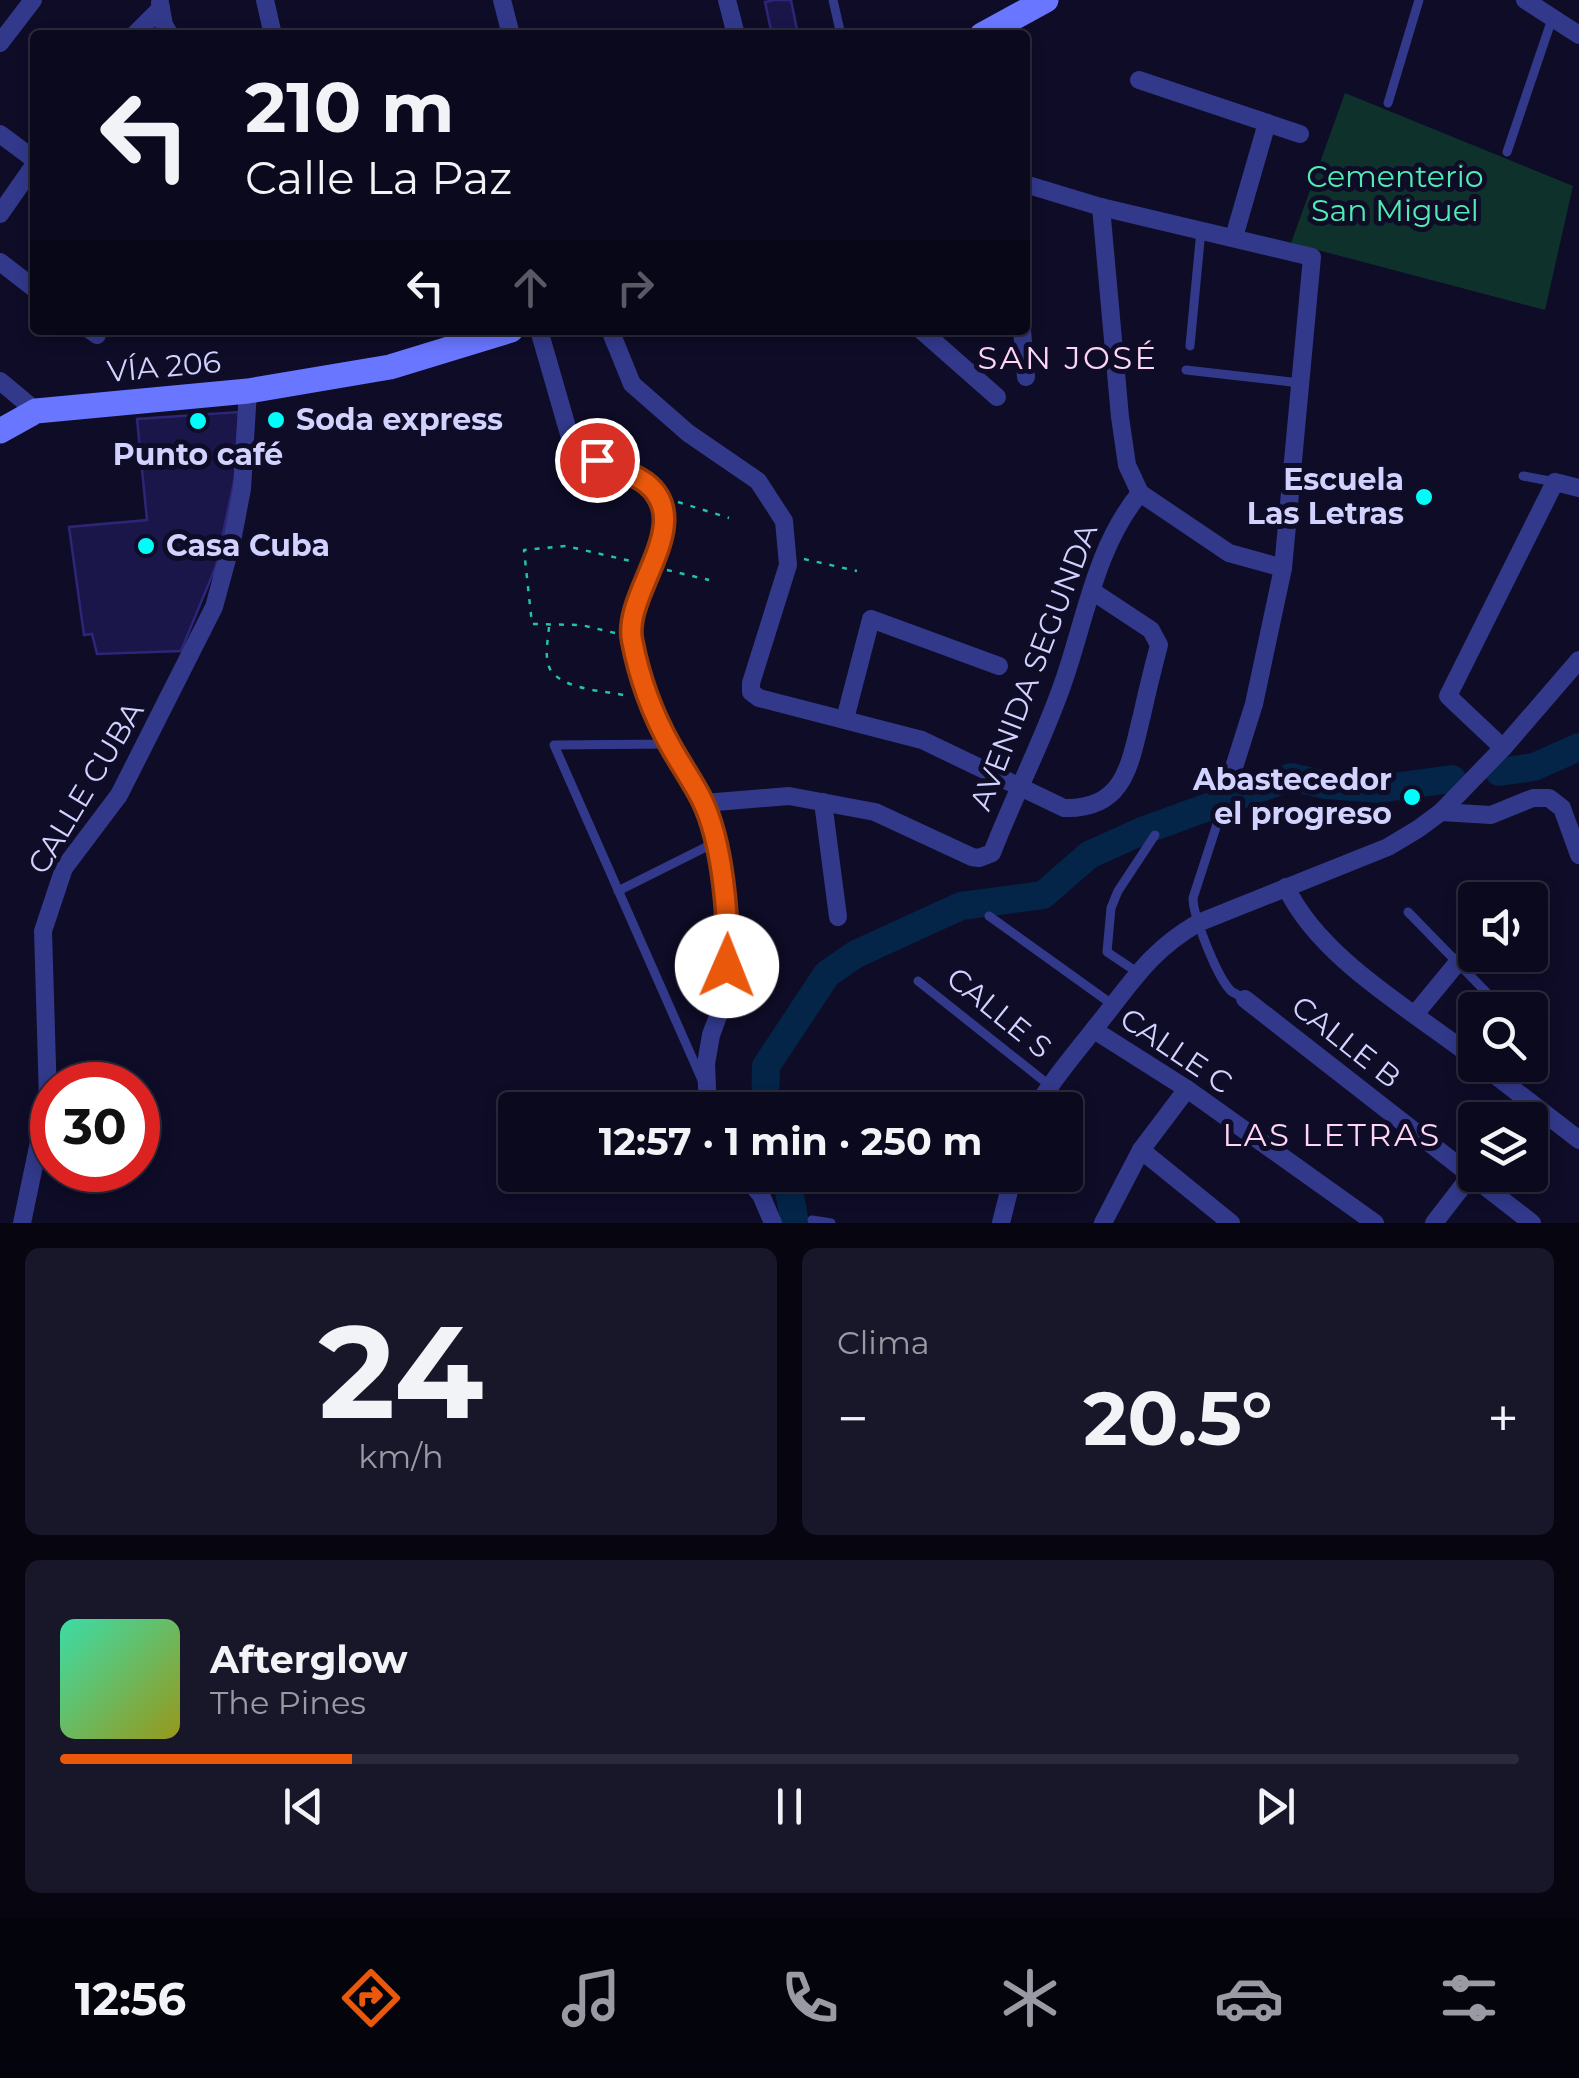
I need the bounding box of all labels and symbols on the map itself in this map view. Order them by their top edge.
park label: Cementerio San Miguel [1306,158,1484,229]
district label: SAN JOSÉ [978,338,1159,377]
street label: VÍA 206 [106,343,222,390]
place label: Soda express [296,401,503,438]
marker: Soda express [265,409,287,431]
marker: Punto café [187,410,209,432]
pin [555,418,640,503]
place label: Punto café [113,436,283,473]
place label: Escuela Las Letras [1247,461,1404,532]
marker: Escuela Las Letras [1413,486,1435,508]
street label: AVENIDA SEGUNDA [962,518,1105,815]
place label: Casa Cuba [166,527,330,564]
marker: Casa Cuba [135,535,157,557]
street label: CALLE CUBA [20,694,152,881]
place label: Abastecedor el progreso [1192,761,1392,832]
marker: Abastecedor el progreso [1401,786,1423,808]
position arrow [675,914,779,1018]
street label: CALLE S [940,959,1059,1066]
street label: CALLE B [1284,988,1408,1096]
street label: CALLE C [1113,1000,1239,1101]
speed limit sign: 30 [30,1062,160,1192]
district label: LAS LETRAS [1222,1115,1442,1154]

